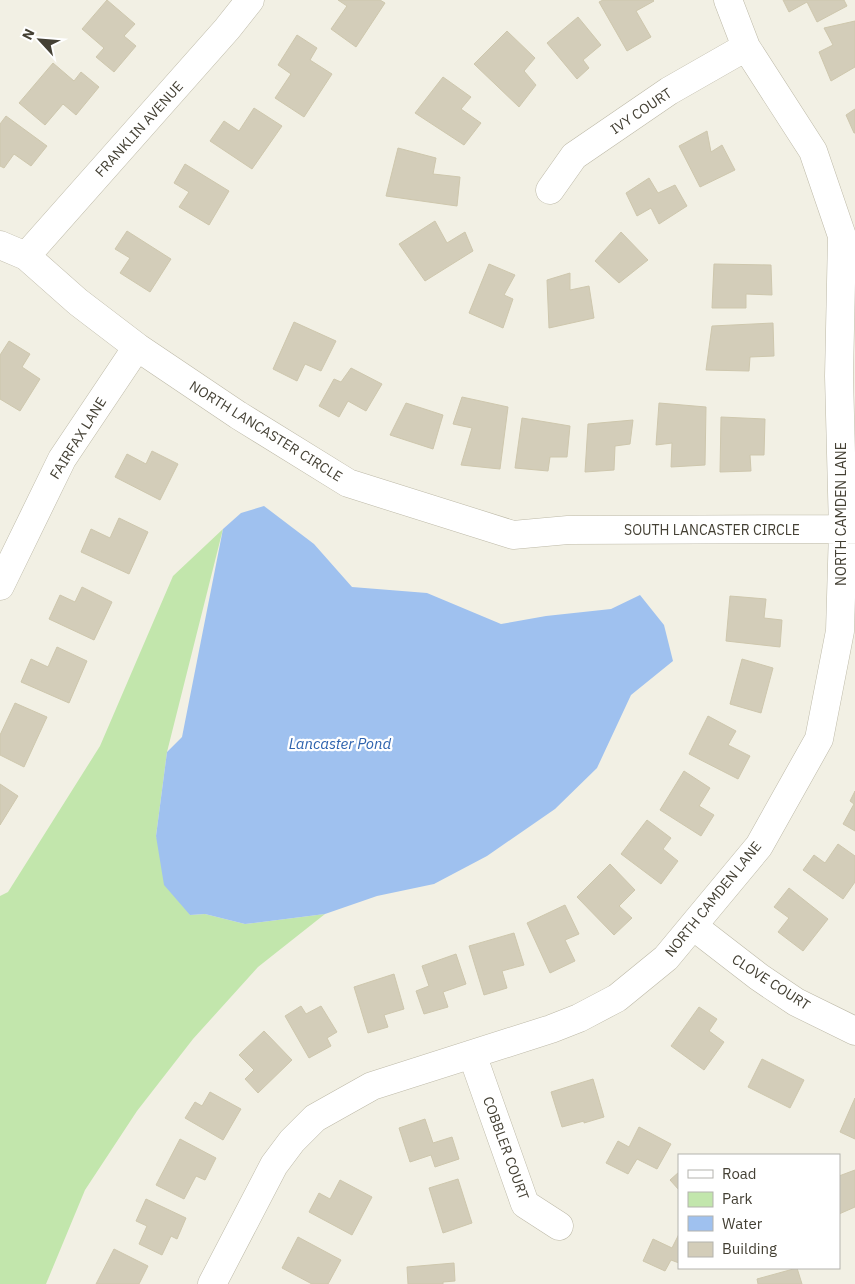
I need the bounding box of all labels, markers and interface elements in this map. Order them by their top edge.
north arrow [15,15,65,65]
text: N [18,26,39,43]
street label: FRANKLIN AVENUE [91,77,187,181]
street label: IVY COURT [607,84,675,138]
street label: NORTH LANCASTER CIRCLE [186,377,346,485]
street label: FAIRFAX LANE [46,394,110,482]
street label: NORTH CAMDEN LANE [832,442,850,586]
street label: SOUTH LANCASTER CIRCLE [624,521,800,539]
water label: Lancaster Pond [289,734,391,753]
street label: NORTH CAMDEN LANE [661,837,765,961]
street label: CLOVE COURT [729,950,813,1014]
street label: COBBLER COURT [479,1094,533,1202]
legend [678,1154,840,1269]
text: Road [722,1164,757,1183]
text: Park [722,1189,752,1208]
text: Water [722,1214,763,1233]
text: Building [722,1239,777,1258]

